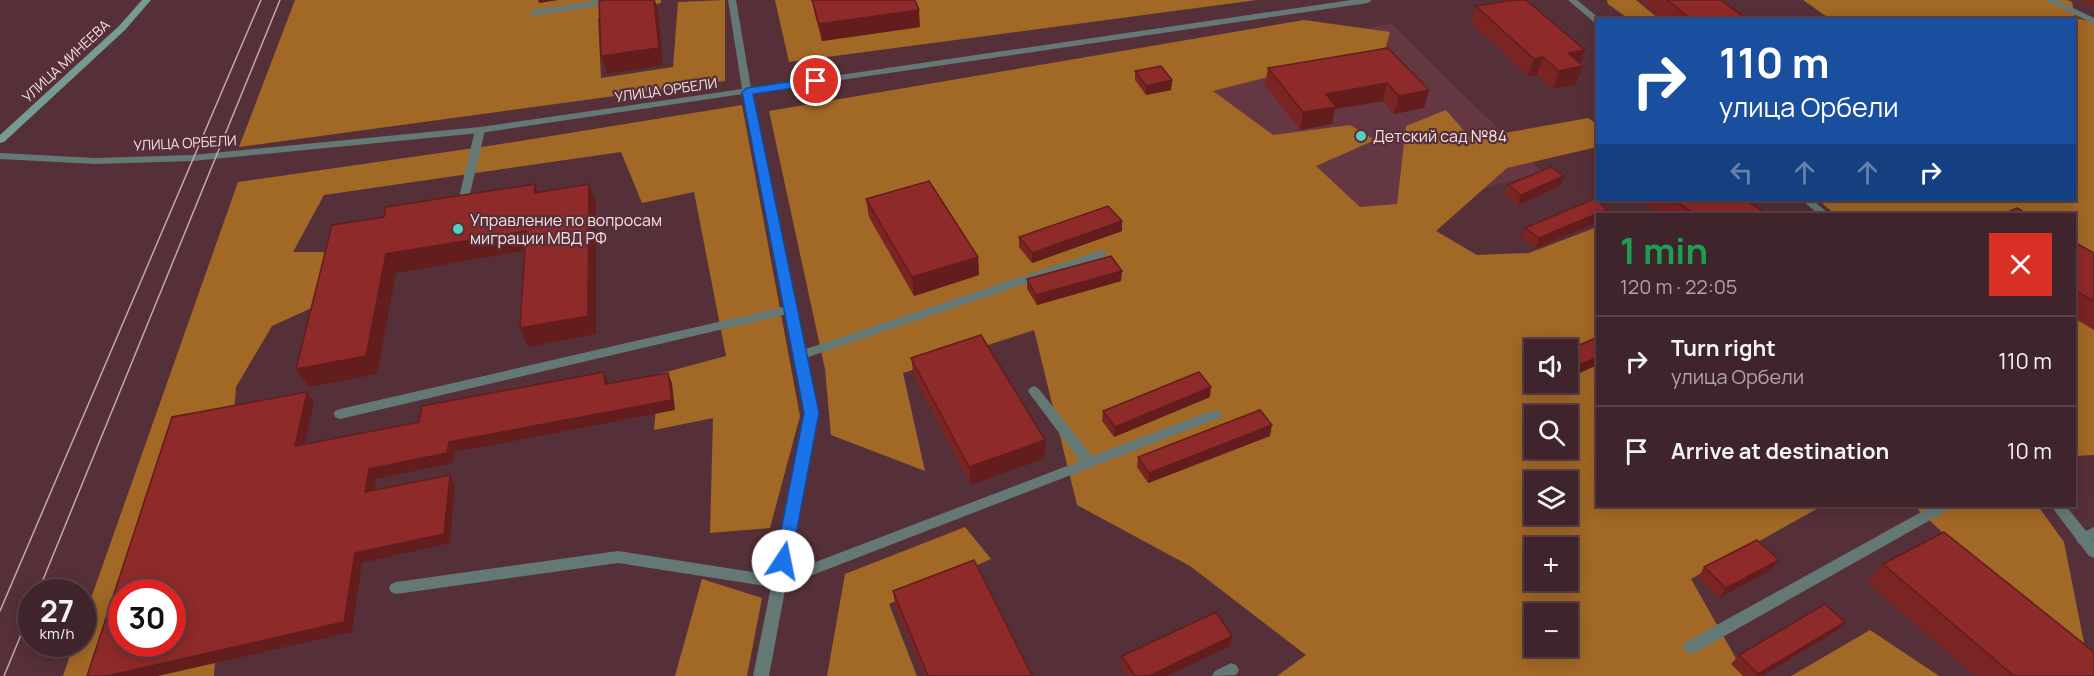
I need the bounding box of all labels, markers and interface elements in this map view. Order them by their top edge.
street label: УЛИЦА МИНЕЕВА [18,15,114,106]
text: 110 m [1719,33,1830,91]
icon: right [1620,42,1698,120]
pin [790,55,841,106]
icon: arrive [799,64,832,97]
street label: УЛИЦА ОРБЕЛИ [614,73,718,106]
text: улица Орбели [1719,88,1899,125]
place label: Детский сад №84 [1373,125,1507,147]
marker: Детский сад №84 [1354,129,1368,143]
street label: УЛИЦА ОРБЕЛИ [133,130,237,155]
icon: left [1725,156,1758,189]
icon: ahead [1788,156,1821,189]
icon: ahead [1851,156,1884,189]
icon: right [1914,156,1947,189]
place label: Управление по вопросам миграции МВД РФ [470,209,662,249]
marker: Управление по вопросам миграции МВД РФ [451,222,465,236]
text: 1 min [1620,226,1708,275]
button: close [1989,233,2052,296]
text: 120 m · 22:05 [1620,273,1737,300]
text: Turn right [1671,333,1776,363]
map controls [1524,339,1578,657]
button: sound [1524,339,1578,393]
icon: right [1620,345,1653,378]
text: 110 m [1998,346,2052,376]
text: улица Орбели [1671,363,1804,390]
button: search [1524,405,1578,459]
icon: arrive [1620,435,1653,468]
text: Arrive at destination [1671,436,1889,466]
text: 10 m [2007,436,2052,466]
button: layers [1524,471,1578,525]
position arrow [751,529,815,593]
button: + [1524,537,1578,591]
speed limit sign: 30 [108,579,186,657]
text: 27 [40,590,74,631]
button: − [1524,603,1578,657]
text: km/h [40,623,74,644]

